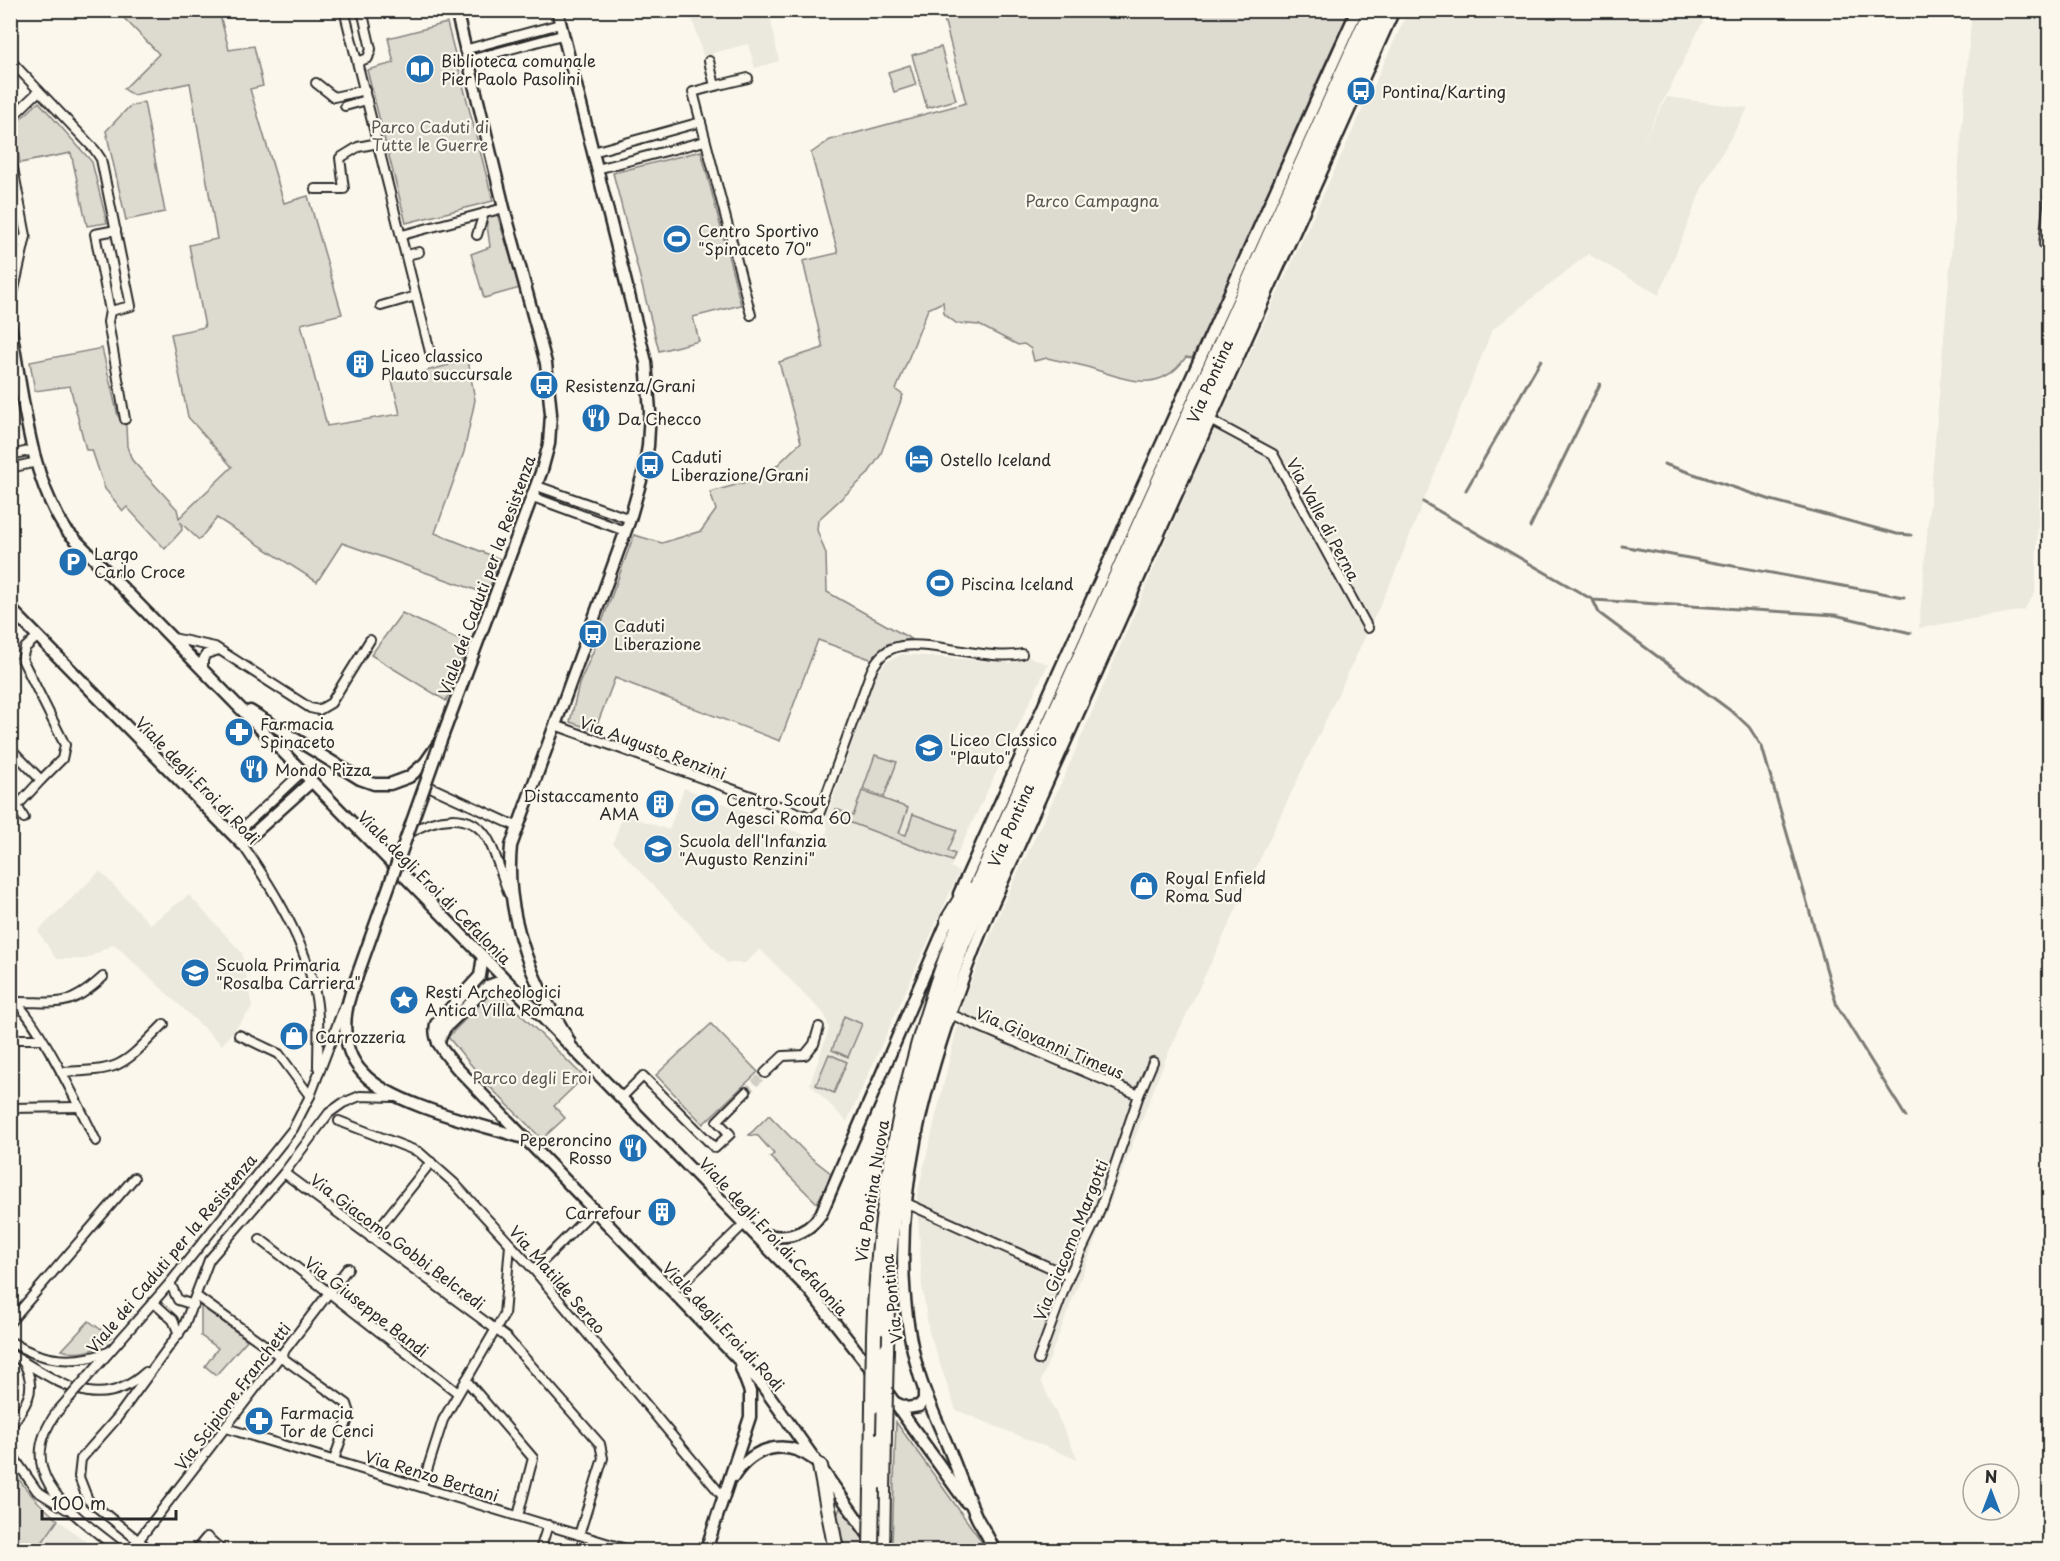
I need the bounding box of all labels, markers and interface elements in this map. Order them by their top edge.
place label: Biblioteca comunale Pier Paolo Pasolini [441,48,596,90]
library icon: Biblioteca comunale Pier Paolo Pasolini [404,53,436,85]
bus stop icon: Pontina/Karting [1345,75,1377,107]
place label: Pontina/Karting [1382,79,1506,103]
park label: Parco Caduti di Tutte le Guerre [371,114,489,156]
park label: Parco Campagna [1025,188,1159,212]
place label: Centro Sportivo "Spinaceto 70" [698,218,819,260]
sports icon: Centro Sportivo "Spinaceto 70" [661,223,693,255]
street label: Via Pontina [1180,335,1238,427]
place label: Liceo classico Plauto succursale [381,343,513,385]
building icon: Liceo classico Plauto succursale [344,348,376,380]
bus stop icon: Resistenza/Grani [528,369,560,401]
place label: Resistenza/Grani [565,373,696,397]
restaurant icon: Da Checco [580,402,612,434]
place label: Da Checco [617,406,701,430]
hotel icon: Ostello Iceland [903,443,935,475]
place label: Caduti Liberazione/Grani [671,444,809,486]
place label: Ostello Iceland [940,447,1051,471]
bus stop icon: Caduti Liberazione/Grani [634,449,666,481]
street label: Viale dei Caduti per la Resistenza [431,452,541,698]
street label: Via Valle di Perna [1281,453,1367,585]
place label: Largo Carlo Croce [94,541,185,583]
parking icon: Largo Carlo Croce [57,546,89,578]
sports icon: Piscina Iceland [924,567,956,599]
place label: Piscina Iceland [961,571,1074,595]
place label: Caduti Liberazione [614,613,702,655]
bus stop icon: Caduti Liberazione [577,618,609,650]
street label: Via Augusto Renzini [576,709,730,785]
street label: Viale degli Eroi di Rodi [130,711,266,849]
place label: Farmacia Spinaceto [260,711,335,753]
pharmacy icon: Farmacia Spinaceto [223,716,255,748]
place label: Liceo Classico "Plauto" [950,727,1057,769]
school or university icon: Liceo Classico "Plauto" [913,732,945,764]
restaurant icon: Mondo Pizza [238,753,270,785]
place label: Mondo Pizza [275,757,371,781]
street label: Via Pontina [981,779,1039,871]
place label: Distaccamento AMA [523,783,639,825]
place label: Centro Scout Agesci Roma 60 [726,787,851,829]
building icon: Distaccamento AMA [644,788,676,820]
sports icon: Centro Scout Agesci Roma 60 [689,792,721,824]
street label: Viale degli Eroi di Cefalonia [353,805,518,970]
place label: Scuola dell'Infanzia "Augusto Renzini" [679,828,827,870]
school or university icon: Scuola dell'Infanzia "Augusto Renzini" [642,833,674,865]
place label: Royal Enfield Roma Sud [1165,865,1266,907]
shop icon: Royal Enfield Roma Sud [1128,870,1160,902]
place label: Scuola Primaria "Rosalba Carriera" [216,952,361,994]
school or university icon: Scuola Primaria "Rosalba Carriera" [179,957,211,989]
place label: Resti Archeologici Antica Villa Romana [425,979,584,1021]
place icon: Resti Archeologici Antica Villa Romana [388,984,420,1016]
street label: Via Giovanni Timeus [972,1000,1128,1084]
shop icon: Carrozzeria [278,1020,310,1052]
place label: Carrozzeria [315,1024,406,1048]
park label: Parco degli Eroi [472,1065,592,1089]
street label: Via Pontina Nuova [848,1118,894,1264]
place label: Peperoncino Rosso [520,1127,612,1169]
restaurant icon: Peperoncino Rosso [617,1132,649,1164]
street label: Viale dei Caduti per la Resistenza [80,1148,262,1358]
street label: Viale degli Eroi di Cefalonia [694,1151,854,1321]
street label: Via Giacomo Margotti [1027,1156,1113,1324]
street label: Via Giacomo Gobbi Belcredi [305,1167,491,1315]
building icon: Carrefour [646,1196,678,1228]
place label: Carrefour [565,1200,642,1224]
street label: Via Matilde Serao [504,1220,612,1339]
street label: Via Giuseppe Bandi [300,1250,434,1362]
street label: Via Pontina [874,1253,908,1345]
street label: Viale degli Eroi di Rodi [657,1256,791,1396]
street label: Via Scipione Franchetti [168,1317,296,1475]
place label: Farmacia Tor de Cenci [280,1400,374,1442]
pharmacy icon: Farmacia Tor de Cenci [243,1405,275,1437]
street label: Via Renzo Bertani [362,1443,502,1507]
north arrow [1961,1462,2021,1522]
text: N [1985,1464,1997,1488]
scale bar [42,1483,176,1521]
text: 100 m [51,1489,106,1516]

